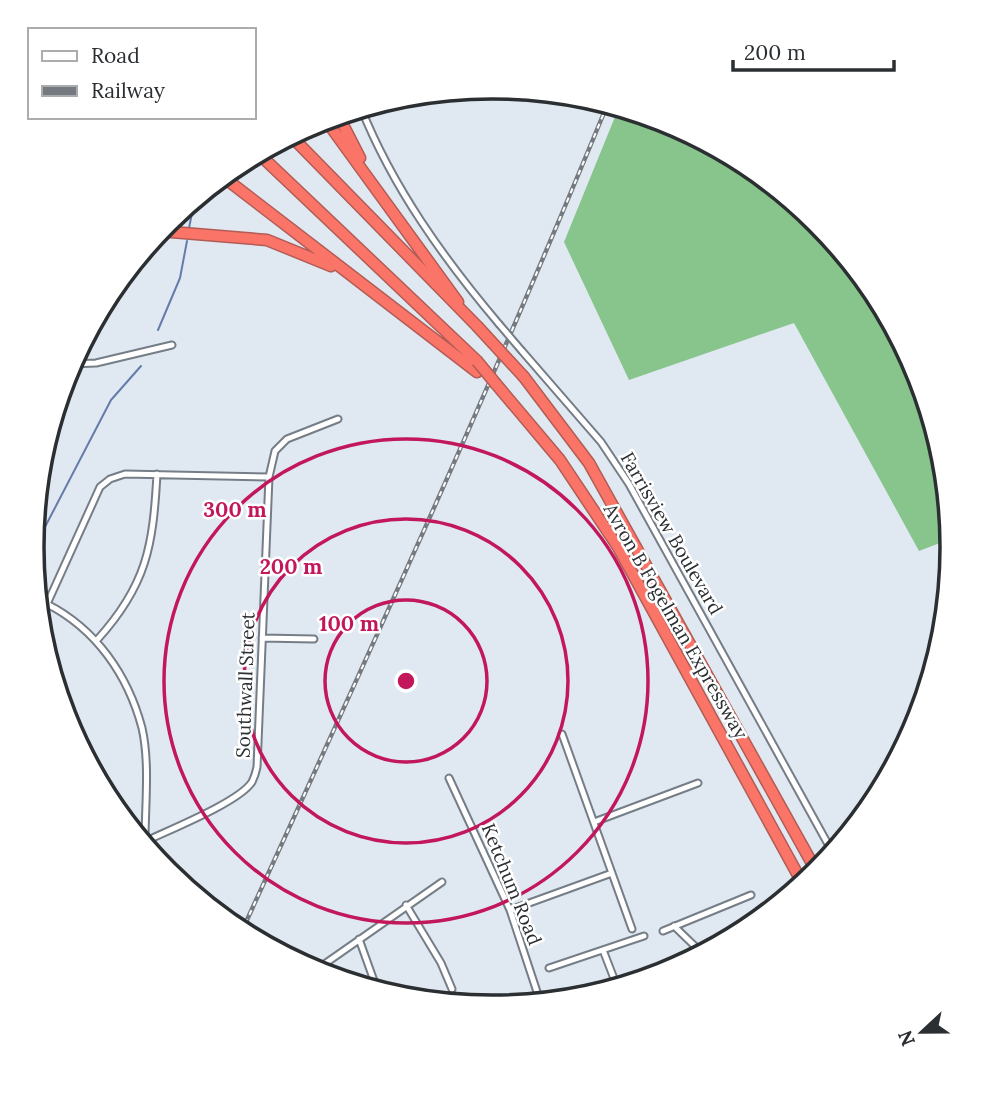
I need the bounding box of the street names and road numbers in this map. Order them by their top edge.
street label: Farrisview Boulevard [616,447,728,619]
street label: Avron B Fogelman Expressway [598,498,753,743]
street label: Southwall Street [230,611,260,758]
street label: Ketchum Road [477,820,547,948]

